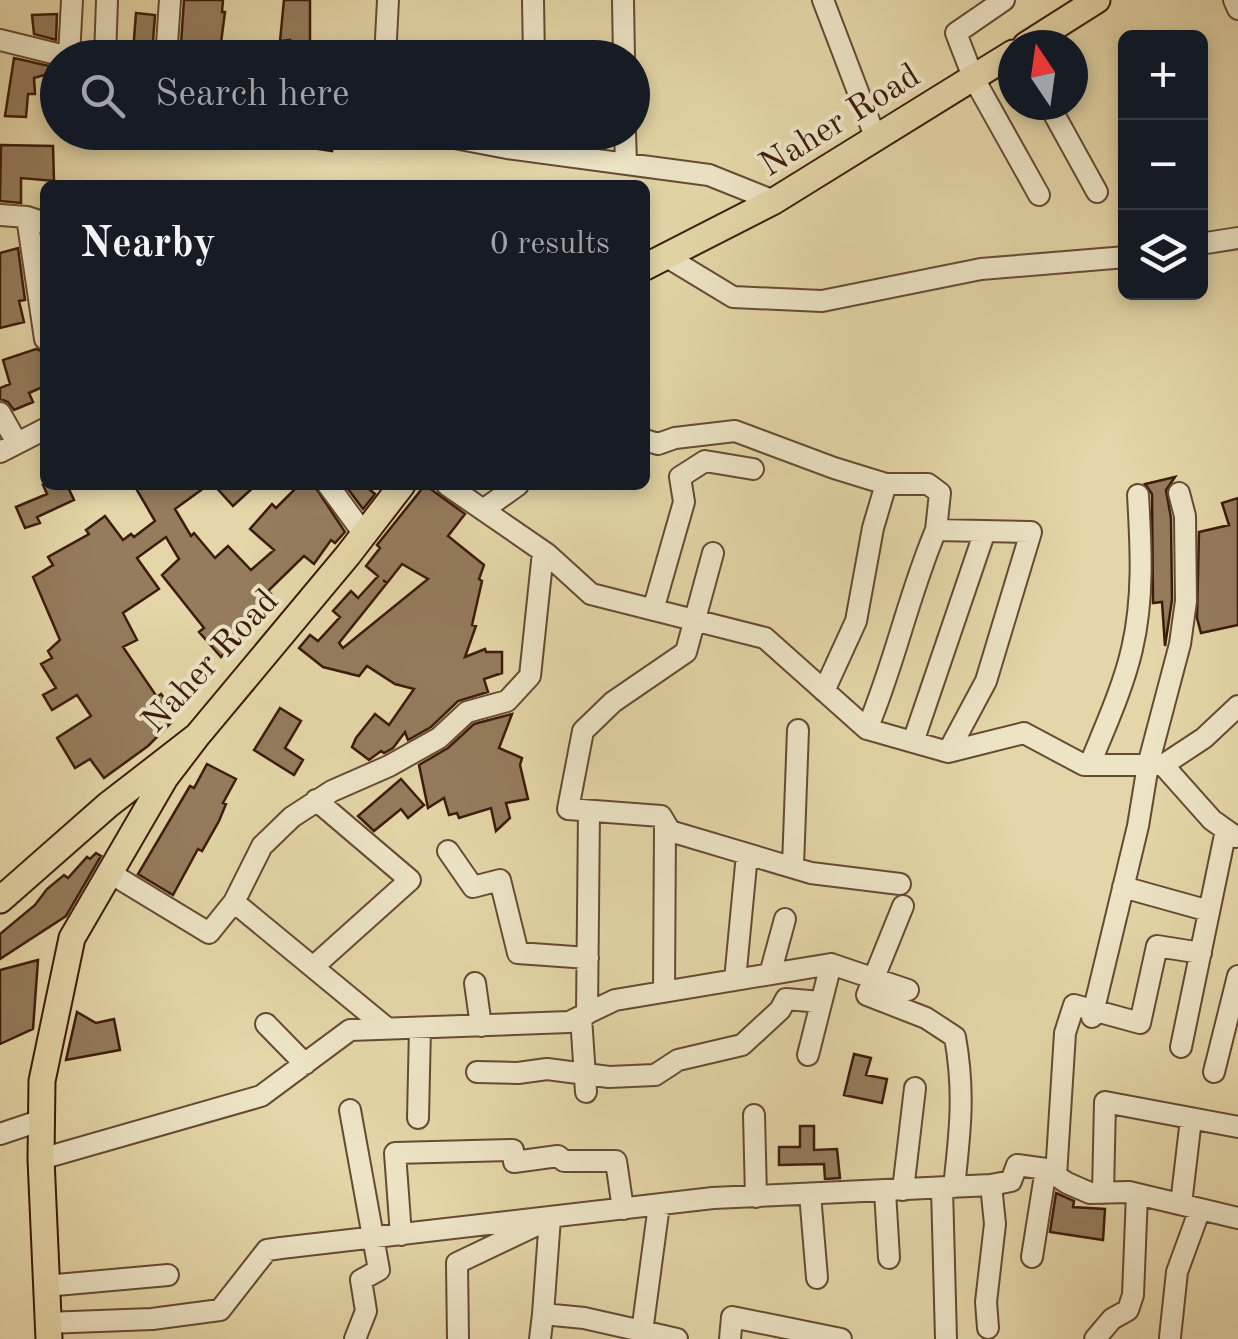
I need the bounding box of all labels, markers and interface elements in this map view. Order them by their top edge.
north arrow [998,30,1088,120]
map controls [1118,30,1208,300]
button: + [1118,30,1208,120]
search box [40,40,650,150]
street label: Naher Road [754,58,927,184]
icon: search [75,68,130,123]
text: Search here [155,76,350,114]
button: − [1118,120,1208,210]
button: layers [1118,210,1208,300]
text: Nearby [80,224,216,266]
text: 0 results [490,229,610,261]
street label: Naher Road [136,583,286,740]

